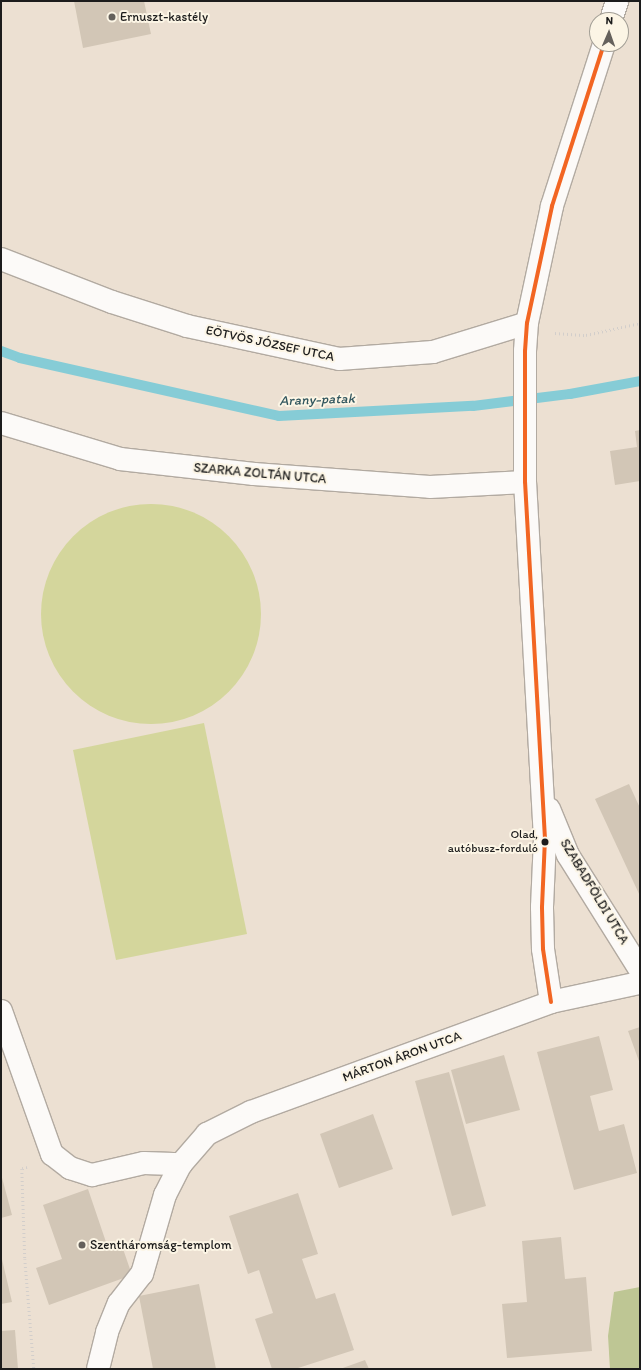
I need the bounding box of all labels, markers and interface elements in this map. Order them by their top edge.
place label: Ernuszt-kastély [120,9,208,25]
marker: Ernuszt-kastély [107,12,117,22]
north arrow [589,12,629,52]
text: N [605,14,613,27]
street label: EÖTVÖS JÓZSEF UTCA [204,323,336,365]
water label: Arany-patak [279,390,355,410]
street label: SZARKA ZOLTÁN UTCA [193,460,327,488]
place label: Olad, autóbusz-forduló [448,828,538,856]
street label: SZABADFÖLDI UTCA [556,836,632,948]
marker: Olad, autóbusz-forduló [540,837,550,847]
street label: MÁRTON ÁRON UTCA [341,1028,463,1086]
place label: Szentháromság-templom [90,1237,232,1253]
marker: Szentháromság-templom [77,1240,87,1250]

